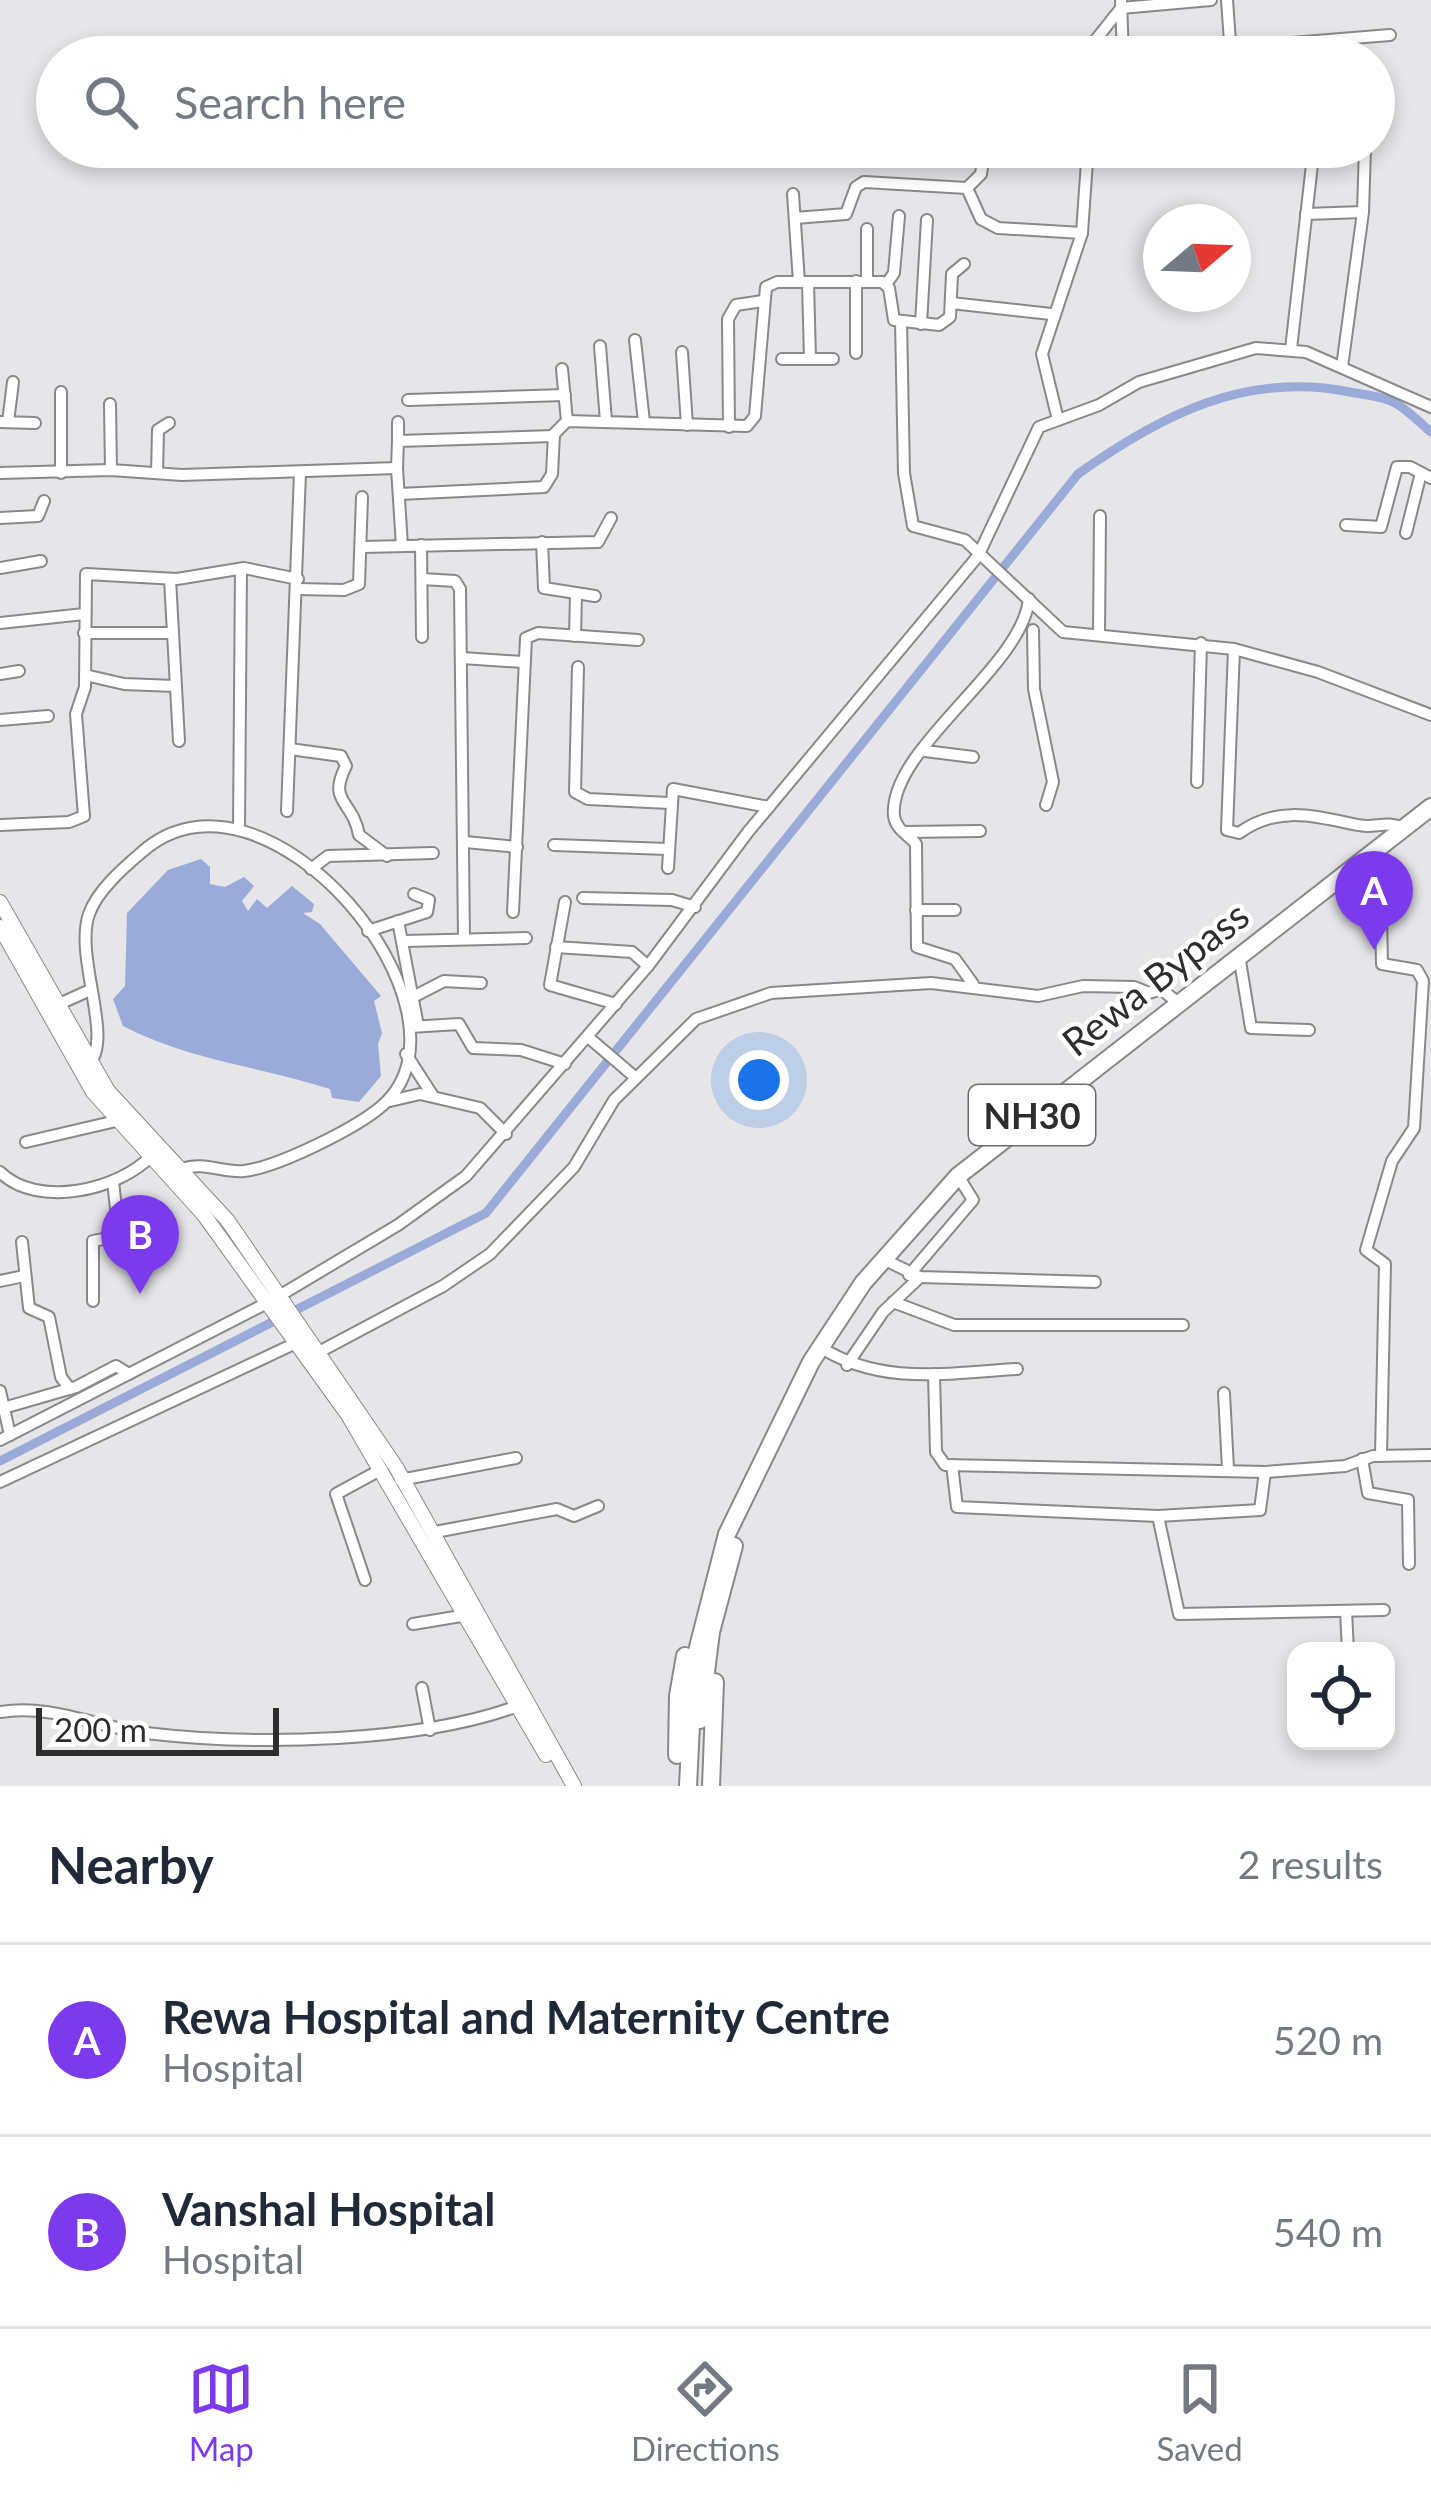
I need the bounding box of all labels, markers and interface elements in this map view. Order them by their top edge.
search box [36,36,1395,168]
icon: search [78,69,144,135]
text: Search here [174,75,406,129]
north arrow [1143,204,1251,312]
pin: A [1335,851,1413,950]
street label: Rewa Bypass [1053,891,1257,1065]
your location [729,1050,789,1110]
road number: NH30 [969,1085,1095,1145]
pin: B [101,1195,179,1294]
map controls [1287,1642,1395,1750]
button: locate [1287,1642,1395,1750]
scale bar [36,1702,279,1755]
text: 200 m [54,1709,147,1749]
text: Nearby [48,1834,214,1895]
text: 2 results [1238,1841,1383,1887]
text: Rewa Hospital and Maternity Centre [162,1990,890,2044]
text: A [73,2017,101,2063]
text: 520 m [1273,2017,1383,2063]
text: Hospital [162,2044,304,2090]
text: Vanshal Hospital [162,2182,496,2236]
text: B [74,2209,100,2255]
text: 540 m [1273,2209,1383,2255]
text: Hospital [162,2236,304,2282]
tab: Map [188,2356,254,2468]
tab: Directions [631,2356,780,2468]
tab: Saved [1156,2356,1243,2468]

